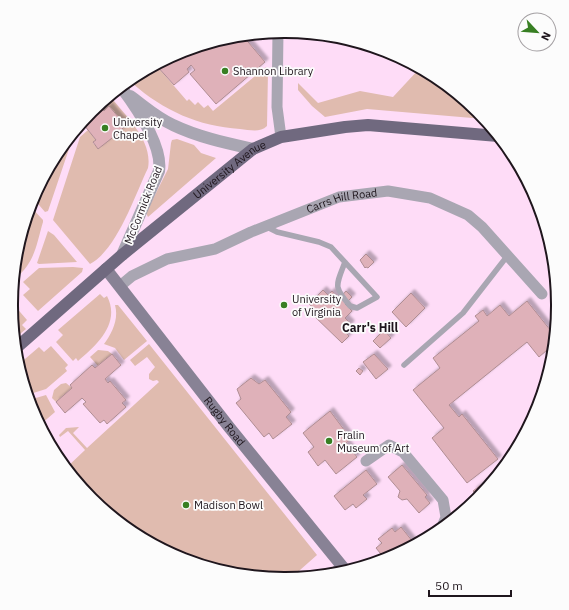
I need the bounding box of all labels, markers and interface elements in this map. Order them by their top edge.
north arrow [517,12,557,52]
text: N [538,30,554,43]
place label: Shannon Library [233,64,314,78]
marker: Shannon Library [220,66,230,76]
place label: University Chapel [113,115,163,142]
marker: University Chapel [100,123,110,133]
street label: University Avenue [190,137,268,202]
street label: McCormick Road [121,164,165,246]
street label: Carrs Hill Road [304,185,378,216]
place label: University of Virginia [292,292,342,319]
marker: University of Virginia [279,300,289,310]
district label: Carr's Hill [342,320,398,335]
street label: Rugby Road [201,394,248,449]
place label: Fralin Museum of Art [337,428,409,455]
marker: Fralin Museum of Art [324,436,334,446]
place label: Madison Bowl [194,498,263,512]
marker: Madison Bowl [181,500,191,510]
scale bar [429,572,511,598]
text: 50 m [435,578,463,593]

